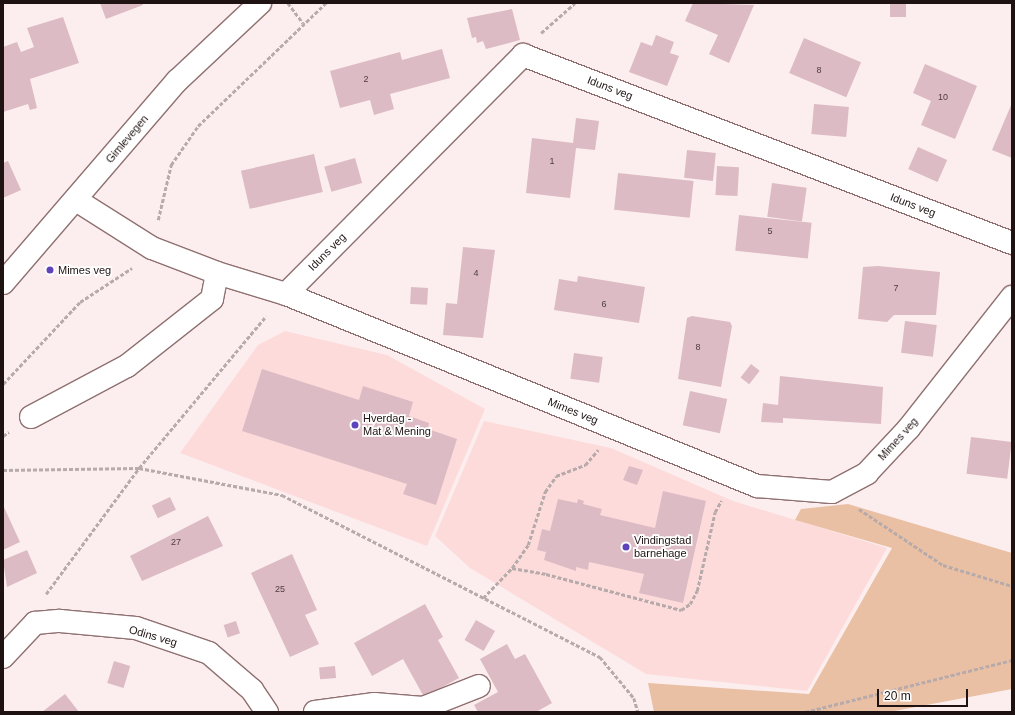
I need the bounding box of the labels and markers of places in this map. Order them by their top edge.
place label: Mimes veg [58,263,111,277]
marker: Mimes veg [45,265,55,275]
place label: Hverdag - Mat & Mening [363,412,431,438]
marker: Hverdag - Mat & Mening [350,420,360,430]
place label: Vindingstad barnehage [634,534,691,560]
marker: Vindingstad barnehage [621,542,631,552]

